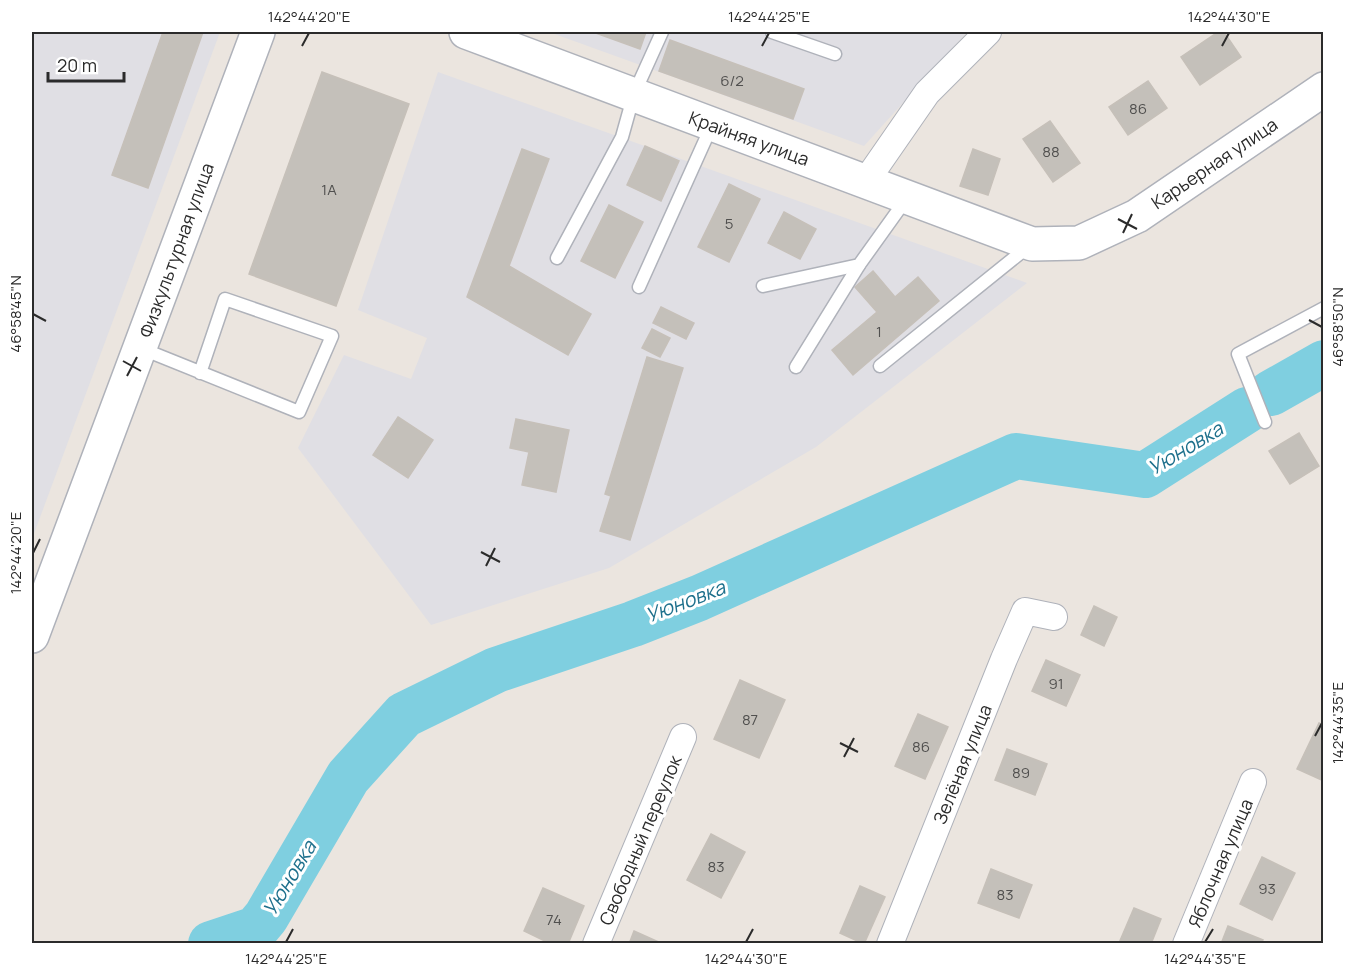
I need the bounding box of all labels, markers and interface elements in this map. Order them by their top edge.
text: 142°44'20"E [268,6,350,27]
text: 142°44'25"E [728,6,810,27]
text: 142°44'30"E [1188,6,1270,27]
scale bar [48,45,124,83]
text: 20 m [57,53,97,77]
house number: 6/2 [720,70,744,91]
house number: 86 [1129,98,1147,119]
street label: Крайняя улица [685,105,813,171]
street label: Карьерная улица [1146,112,1282,214]
house number: 88 [1042,141,1060,162]
street label: Физкультурная улица [133,159,219,341]
house number: 1А [321,179,337,200]
house number: 5 [725,213,733,234]
text: 46°58'45"N [5,275,26,353]
text: 46°58'50"N [1327,287,1348,367]
house number: 1 [876,321,882,342]
water label: Уюновка [1142,415,1228,481]
text: 142°44'20"E [5,512,26,594]
water label: Уюновка [641,573,730,629]
house number: 91 [1048,673,1064,694]
text: 142°44'35"E [1327,682,1348,764]
street label: Зелёная улица [927,701,997,827]
house number: 87 [742,709,758,730]
house number: 86 [912,736,930,757]
street label: Свободный переулок [593,750,687,929]
house number: 89 [1012,762,1030,783]
street label: Яблочная улица [1182,795,1258,931]
water label: Уюновка [256,835,322,921]
house number: 83 [707,856,725,877]
house number: 93 [1258,878,1276,899]
house number: 83 [996,884,1014,905]
house number: 74 [546,909,562,930]
text: 142°44'25"E [245,948,327,969]
text: 142°44'30"E [705,948,787,969]
text: 142°44'35"E [1164,948,1246,969]

